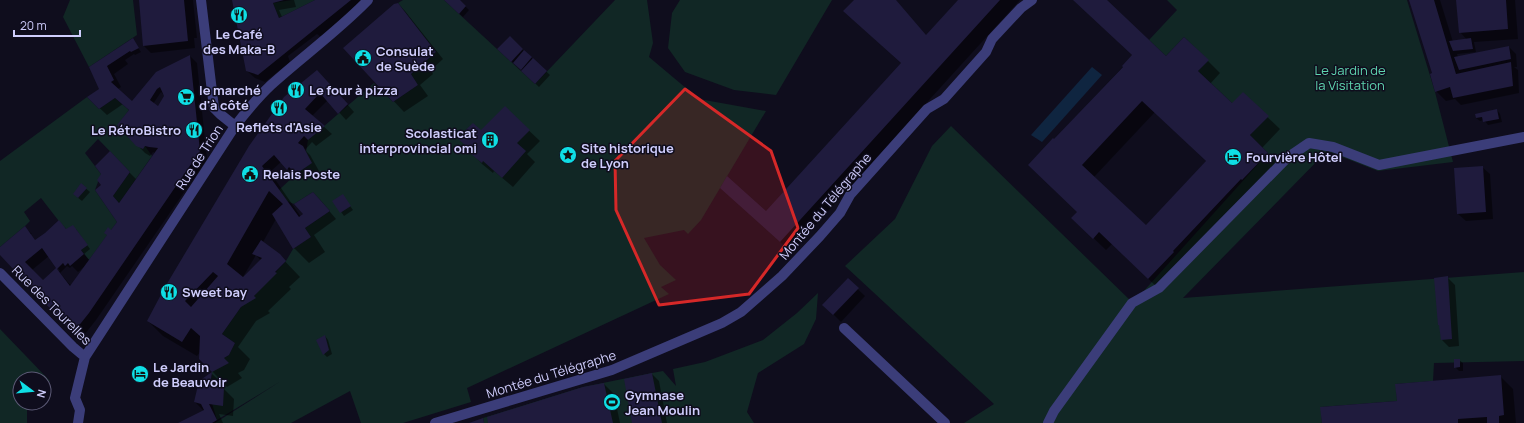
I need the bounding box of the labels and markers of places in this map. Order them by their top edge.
restaurant icon: Le Café des Maka-B [229,5,249,25]
place label: Le Café des Maka-B [203,25,275,58]
place label: Consulat de Suède [376,42,435,75]
public building icon: Consulat de Suède [353,48,373,68]
restaurant icon: Le four à pizza [286,80,306,100]
place label: le marché d'à côté [199,81,261,114]
place label: Le four à pizza [309,81,398,99]
supermarket icon: le marché d'à côté [176,87,196,107]
restaurant icon: Reflets d'Asie [269,98,289,118]
place label: Reflets d'Asie [236,118,322,136]
restaurant icon: Le RétroBistro [184,120,204,140]
place label: Le RétroBistro [91,121,181,139]
place label: Scolasticat interprovincial omi [359,124,477,157]
building icon: Scolasticat interprovincial omi [480,130,500,150]
place label: Site historique de Lyon [581,139,674,172]
place icon: Site historique de Lyon [558,145,578,165]
hotel icon: Fourvière Hôtel [1223,147,1243,167]
place label: Fourvière Hôtel [1246,148,1342,166]
public building icon: Relais Poste [240,164,260,184]
place label: Relais Poste [263,165,340,183]
restaurant icon: Sweet bay [159,282,179,302]
place label: Sweet bay [182,283,248,301]
place label: Le Jardin de Beauvoir [153,358,227,391]
hotel icon: Le Jardin de Beauvoir [130,364,150,384]
place label: Gymnase Jean Moulin [625,386,700,419]
sports icon: Gymnase Jean Moulin [602,392,622,412]

